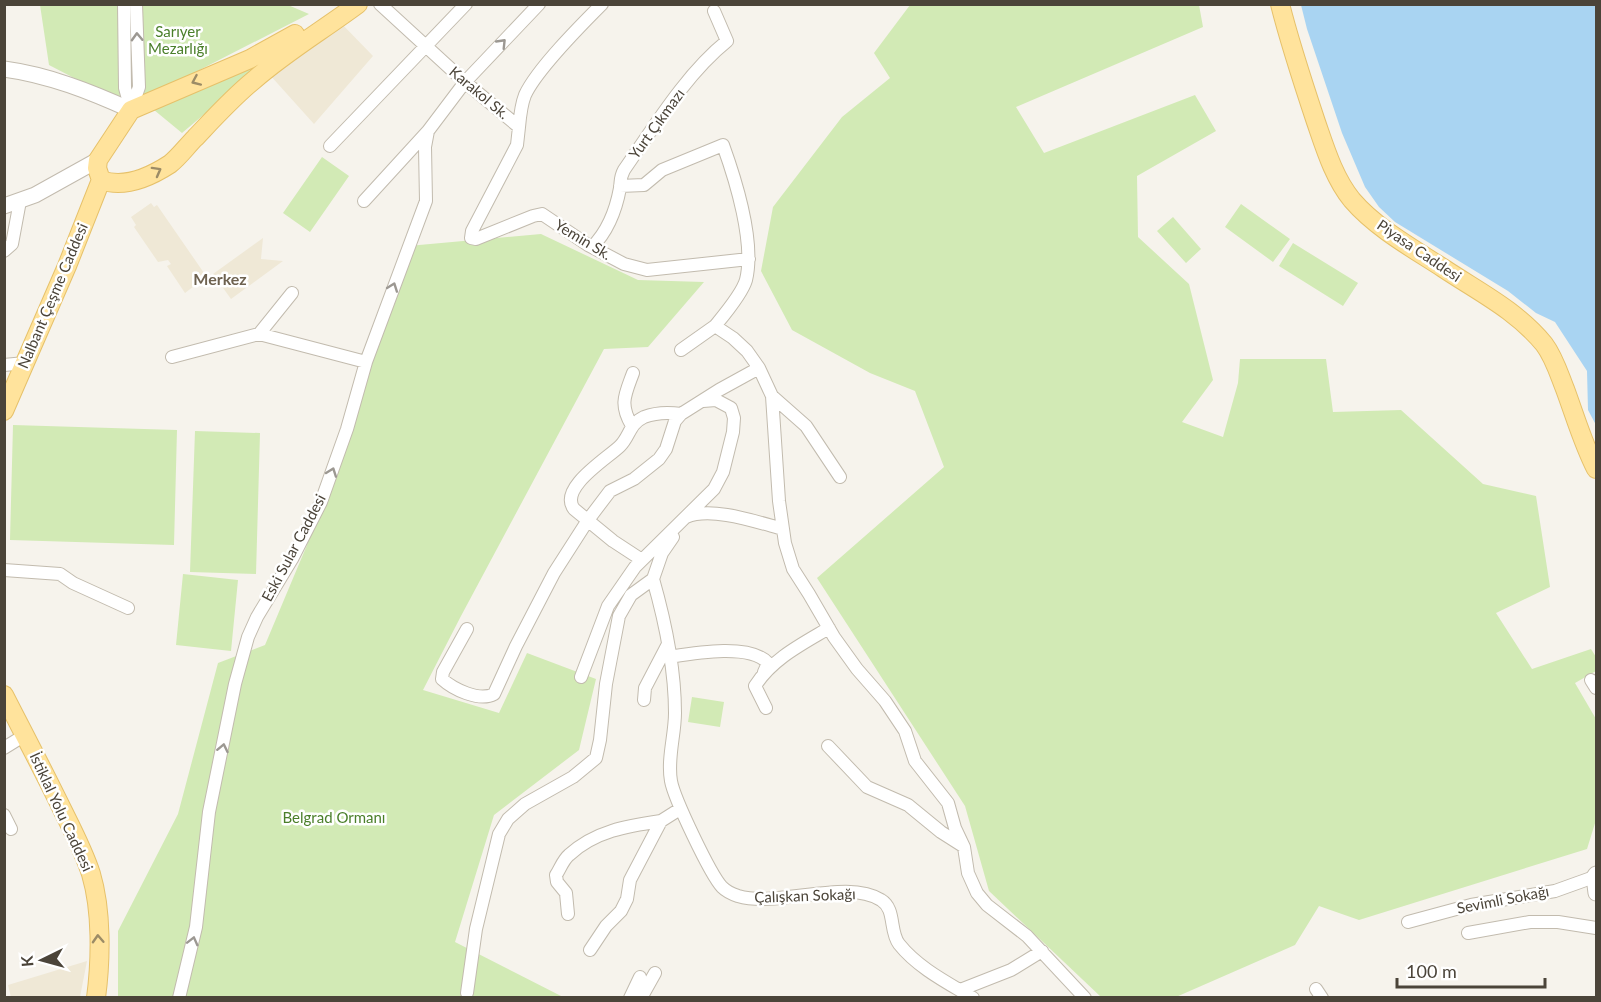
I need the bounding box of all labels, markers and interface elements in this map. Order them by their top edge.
park label: Sarıyer Mezarlığı [148,22,208,57]
one-way arrow [131,32,144,41]
one-way arrow [495,40,506,50]
street label: Karakol Sk. [446,62,513,122]
one-way arrow [191,74,202,86]
street label: Yurt Çıkmazı [625,85,688,162]
one-way arrow [150,167,161,178]
street label: Yemin Sk. [552,215,615,263]
street label: Piyasa Caddesi [1374,215,1465,285]
street label: Nalbant Çeşme Caddesi [13,220,91,371]
district label: Merkez [193,269,247,288]
one-way arrow [385,282,398,293]
one-way arrow [325,467,338,478]
street label: Eski Sular Caddesi [257,491,329,604]
one-way arrow [216,744,229,754]
street label: İstiklal Yolu Caddesi [26,749,97,874]
park label: Belgrad Ormanı [283,808,385,826]
street label: Sevimli Sokağı [1455,881,1550,917]
street label: Çalışkan Sokağı [754,884,856,906]
north arrow [12,930,72,990]
one-way arrow [92,935,105,944]
one-way arrow [186,936,199,946]
scale bar [1397,951,1546,989]
text: K [17,954,37,968]
text: 100 m [1406,960,1457,982]

